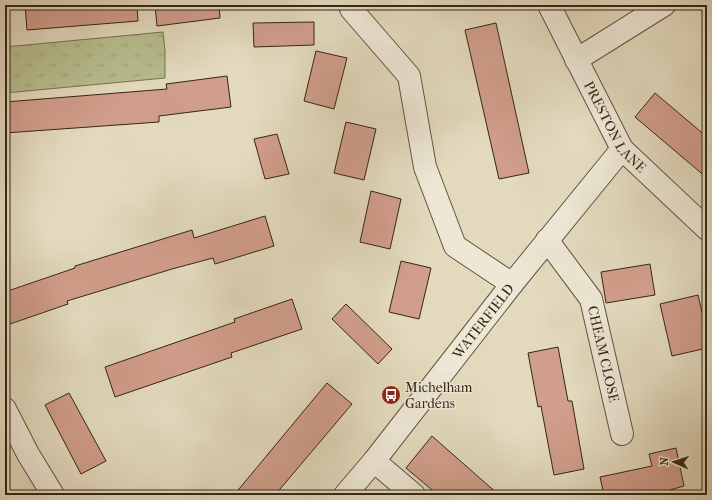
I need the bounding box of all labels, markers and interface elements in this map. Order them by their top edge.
street label: PRESTON LANE [580,78,650,176]
street label: WATERFIELD [448,280,518,363]
street label: CHEAM CLOSE [584,304,623,404]
place label: Michelham Gardens [405,379,473,412]
bus stop icon: Michelham Gardens [380,384,402,406]
north arrow [654,442,694,482]
text: N [658,456,671,466]

